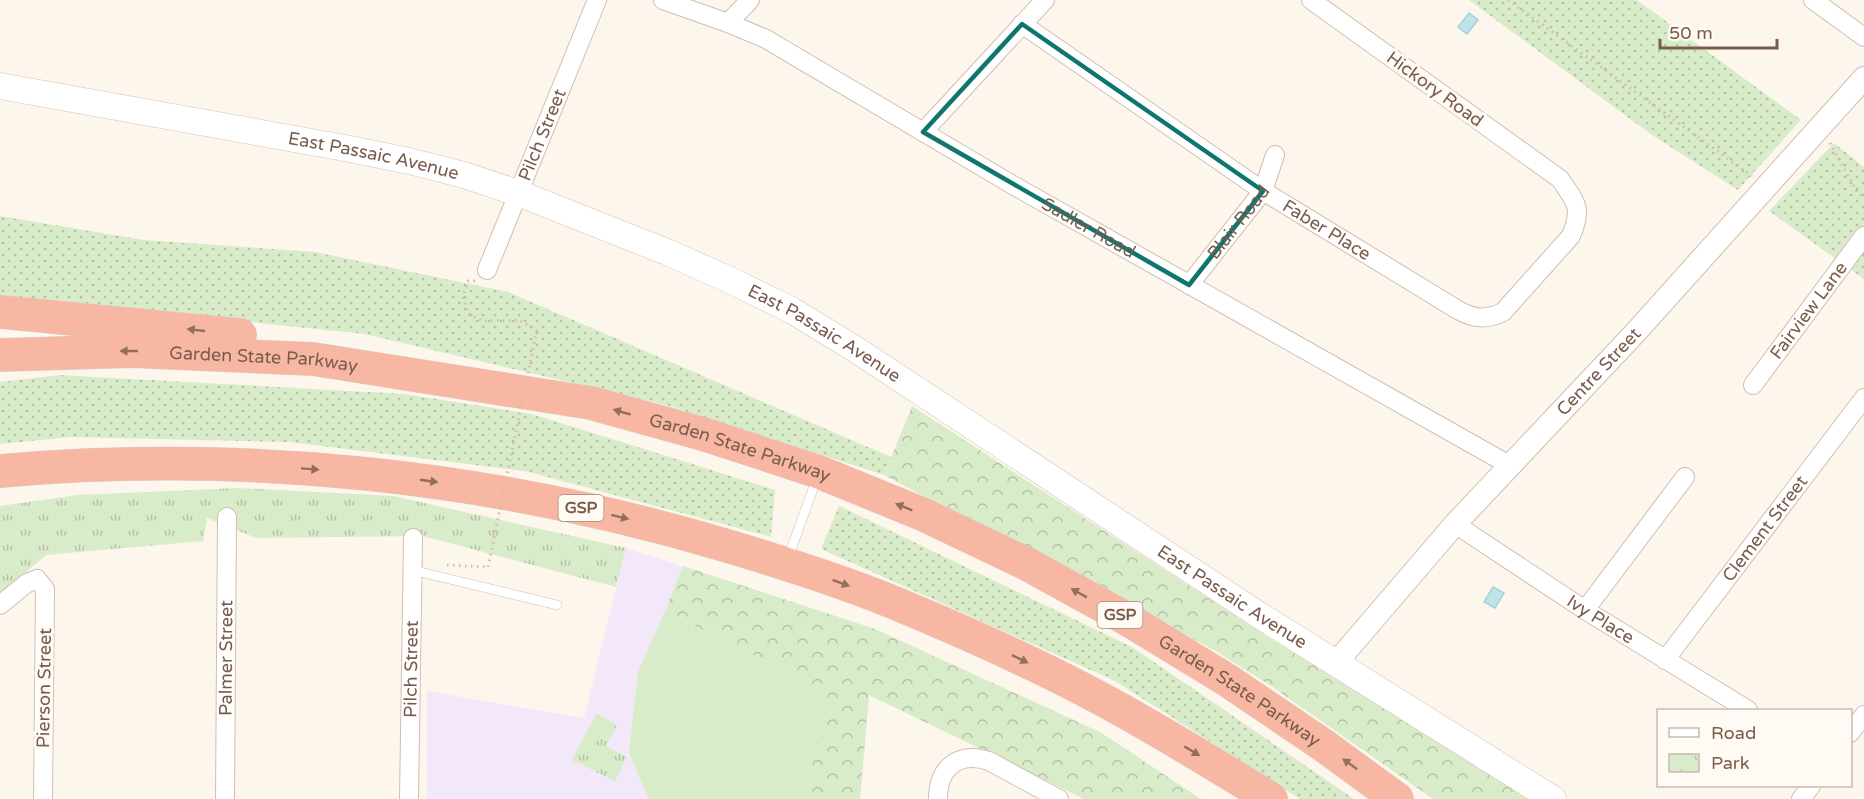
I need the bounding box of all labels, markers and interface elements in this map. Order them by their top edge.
scale bar [1660,12,1777,50]
text: 50 m [1669,22,1713,44]
street label: Hickory Road [1382,46,1488,132]
street label: Pilch Street [513,85,571,184]
street label: East Passaic Avenue [286,127,461,184]
street label: Blair Road [1203,181,1274,264]
street label: Sadler Road [1038,193,1139,263]
street label: Faber Place [1279,195,1375,265]
street label: Fairview Lane [1765,257,1852,363]
street label: East Passaic Avenue [744,280,905,387]
street label: Centre Street [1552,323,1646,420]
one-way arrow [186,325,205,335]
street label: Garden State Parkway [169,342,360,377]
one-way arrow [119,346,138,356]
one-way arrow [613,407,631,416]
street label: Garden State Parkway [647,409,834,487]
one-way arrow [301,464,320,474]
street label: Clement Street [1717,471,1812,586]
one-way arrow [420,477,439,486]
road number: GSP [558,495,604,521]
one-way arrow [895,502,913,512]
one-way arrow [612,513,630,522]
street label: East Passaic Avenue [1153,540,1311,653]
one-way arrow [832,579,850,589]
one-way arrow [1070,588,1087,598]
street label: Ivy Place [1563,590,1638,649]
street label: Palmer Street [215,600,237,716]
road number: GSP [1098,602,1142,628]
street label: Pilch Street [399,620,423,718]
street label: Pierson Street [32,628,56,748]
street label: Garden State Parkway [1154,630,1325,751]
one-way arrow [1012,655,1029,664]
legend [1657,709,1852,787]
text: Road [1711,722,1756,744]
one-way arrow [1184,745,1201,756]
text: Park [1711,752,1750,774]
one-way arrow [1343,759,1358,771]

